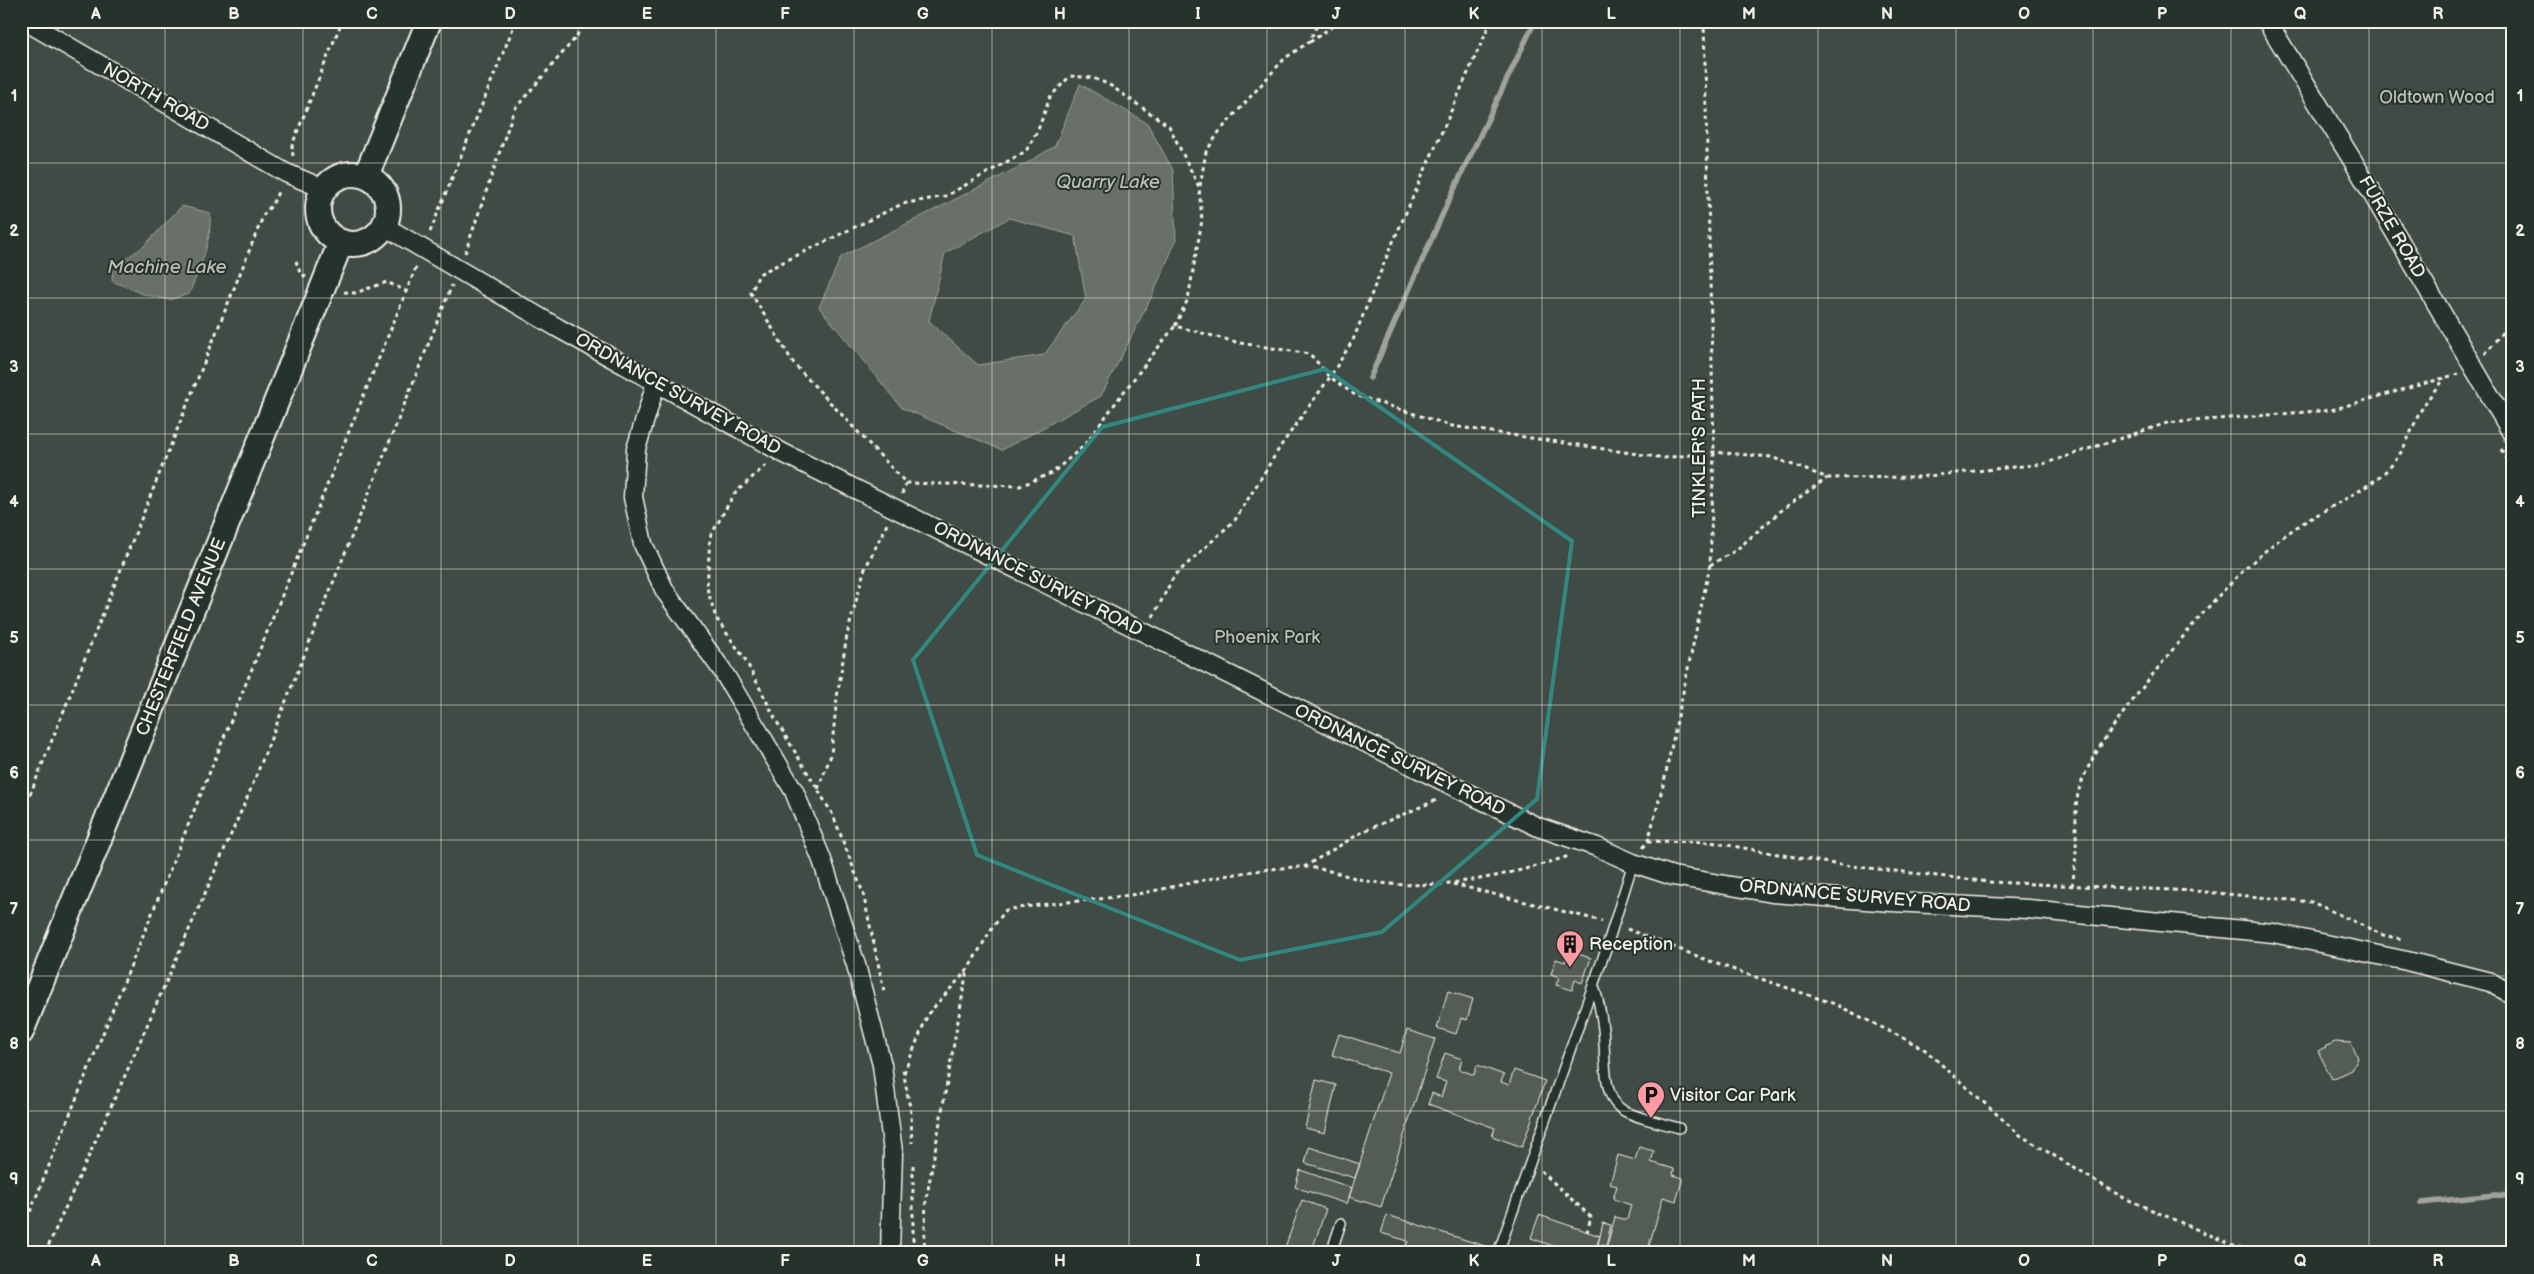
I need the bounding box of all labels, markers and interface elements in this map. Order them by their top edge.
text: A [90,5,101,24]
text: B [228,5,240,24]
text: C [366,5,378,24]
text: D [504,5,516,24]
text: E [642,5,652,24]
text: F [780,5,790,24]
text: G [917,5,929,24]
text: H [1054,5,1066,24]
text: I [1195,5,1201,24]
text: J [1332,5,1341,24]
text: K [1469,5,1480,24]
text: L [1606,5,1616,24]
text: M [1742,5,1756,24]
text: N [1881,5,1893,24]
text: O [2018,5,2030,24]
text: P [2157,5,2167,24]
text: Q [2294,5,2306,24]
text: R [2433,5,2444,24]
street label: NORTH ROAD [99,58,213,136]
text: 1 [11,87,17,106]
park label: Oldtown Wood [2379,87,2495,108]
text: 1 [2517,87,2523,106]
water label: Quarry Lake [1056,171,1160,194]
street label: FURZE ROAD [2354,172,2430,282]
text: 2 [9,222,19,241]
text: 2 [2515,222,2525,241]
water label: Machine Lake [107,256,227,279]
street label: ORDNANCE SURVEY ROAD [571,329,785,459]
text: 3 [9,358,19,377]
text: 3 [2515,358,2525,377]
street label: TINKLER'S PATH [1689,378,1710,518]
text: 4 [9,493,19,512]
text: 4 [2515,493,2525,512]
street label: ORDNANCE SURVEY ROAD [930,517,1146,641]
street label: CHESTERFIELD AVENUE [132,535,230,739]
park label: Phoenix Park [1214,627,1320,648]
text: 5 [9,629,19,648]
text: 5 [2515,629,2525,648]
street label: ORDNANCE SURVEY ROAD [1291,700,1509,820]
text: 6 [9,764,19,783]
text: 6 [2515,764,2525,783]
street label: ORDNANCE SURVEY ROAD [1739,875,1971,917]
text: 7 [10,900,19,919]
text: 7 [2516,900,2525,919]
building icon: Reception [1555,929,1585,968]
place label: Reception [1589,934,1673,955]
text: 8 [9,1035,19,1054]
text: 8 [2515,1035,2525,1054]
parking icon: Visitor Car Park [1636,1080,1666,1119]
place label: Visitor Car Park [1670,1085,1796,1106]
text: 9 [9,1170,19,1189]
text: 9 [2515,1170,2525,1189]
text: A [90,1252,101,1271]
text: B [228,1252,240,1271]
text: C [366,1252,378,1271]
text: D [504,1252,516,1271]
text: E [642,1252,652,1271]
text: F [780,1252,790,1271]
text: G [917,1252,929,1271]
text: H [1054,1252,1066,1271]
text: I [1195,1252,1201,1271]
text: J [1332,1252,1341,1271]
text: K [1469,1252,1480,1271]
text: L [1606,1252,1616,1271]
text: M [1742,1252,1756,1271]
text: N [1881,1252,1893,1271]
text: O [2018,1252,2030,1271]
text: P [2157,1252,2167,1271]
text: Q [2294,1252,2306,1271]
text: R [2433,1252,2444,1271]

